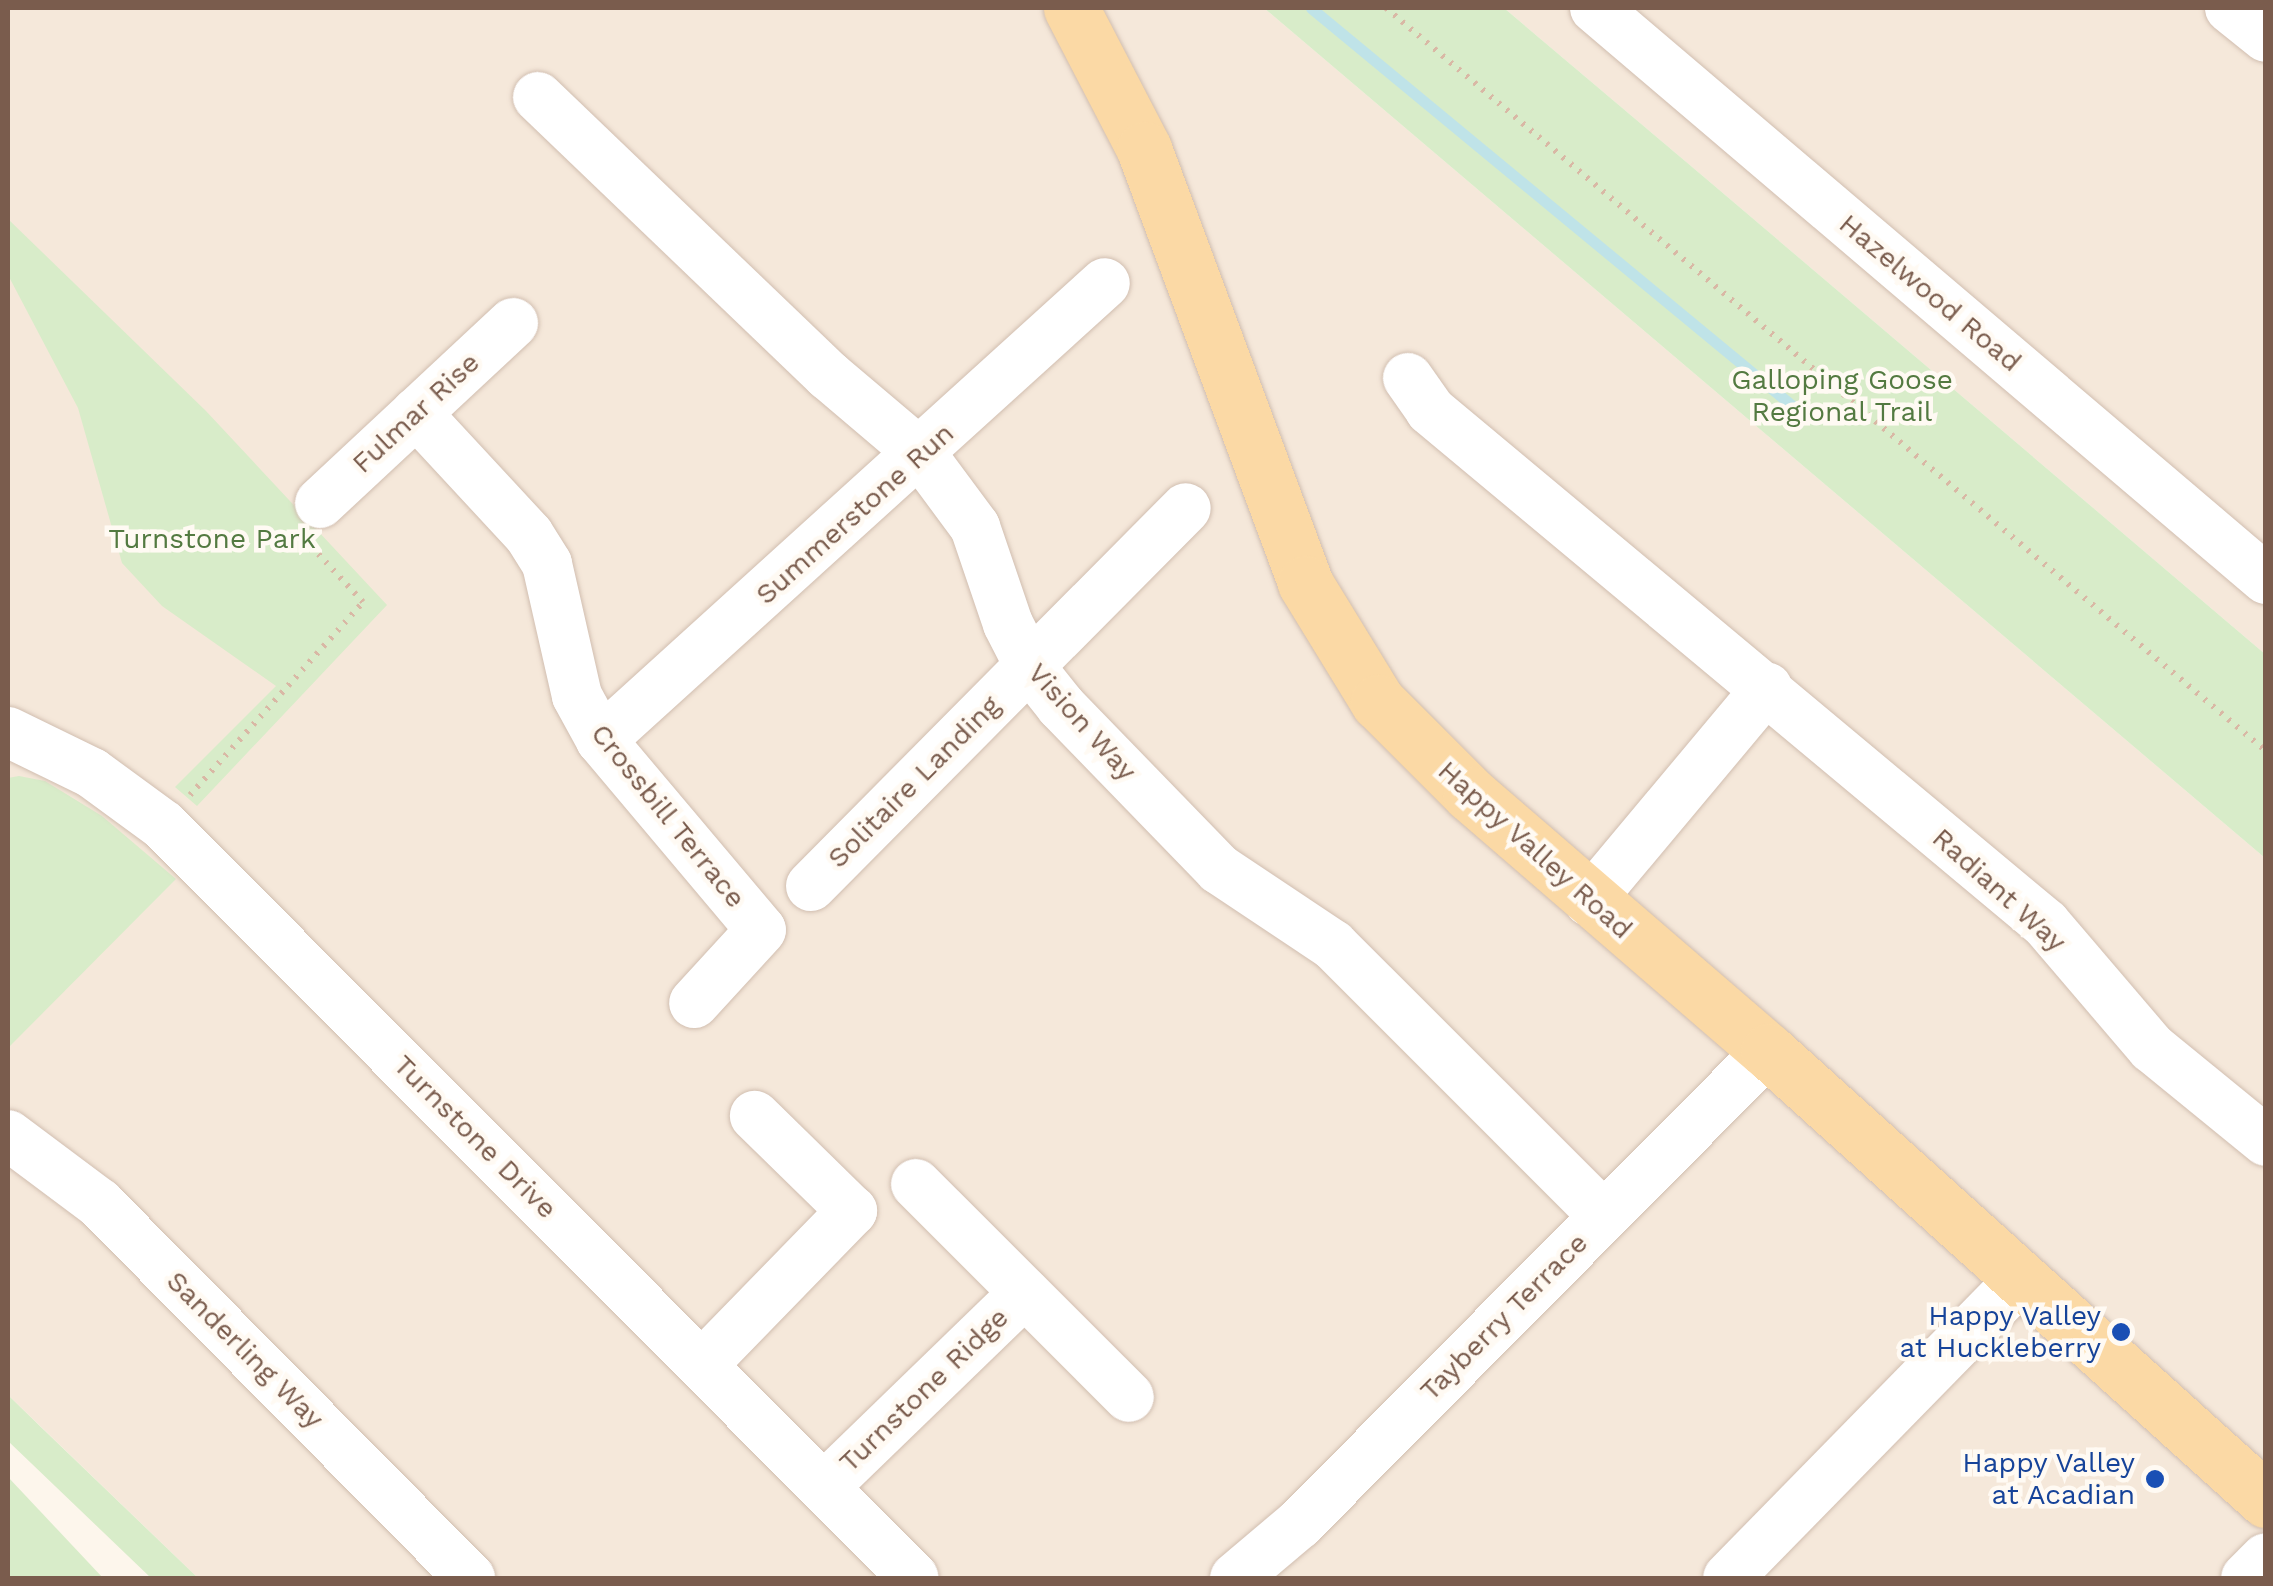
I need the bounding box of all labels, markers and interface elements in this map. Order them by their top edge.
street label: Hazelwood Road [1832,207,2028,379]
street label: Fulmar Rise [345,345,487,481]
park label: Galloping Goose Regional Trail [1731,363,1953,429]
street label: Summerstone Run [749,416,961,612]
park label: Turnstone Park [108,522,316,556]
street label: Vision Way [1020,656,1144,788]
street label: Solitaire Landing [821,689,1007,875]
street label: Crossbill Terrace [583,717,753,915]
street label: Happy Valley Road [1430,753,1640,947]
street label: Radiant Way [1925,821,2073,959]
street label: Turnstone Drive [386,1048,564,1226]
street label: Tayberry Terrace [1413,1226,1595,1408]
street label: Sanderling Way [159,1264,331,1436]
place label: Happy Valley at Huckleberry [1900,1299,2101,1365]
street label: Turnstone Ridge [832,1301,1016,1479]
marker: Happy Valley at Huckleberry [2110,1321,2132,1343]
place label: Happy Valley at Acadian [1961,1446,2135,1512]
marker: Happy Valley at Acadian [2144,1468,2166,1490]

